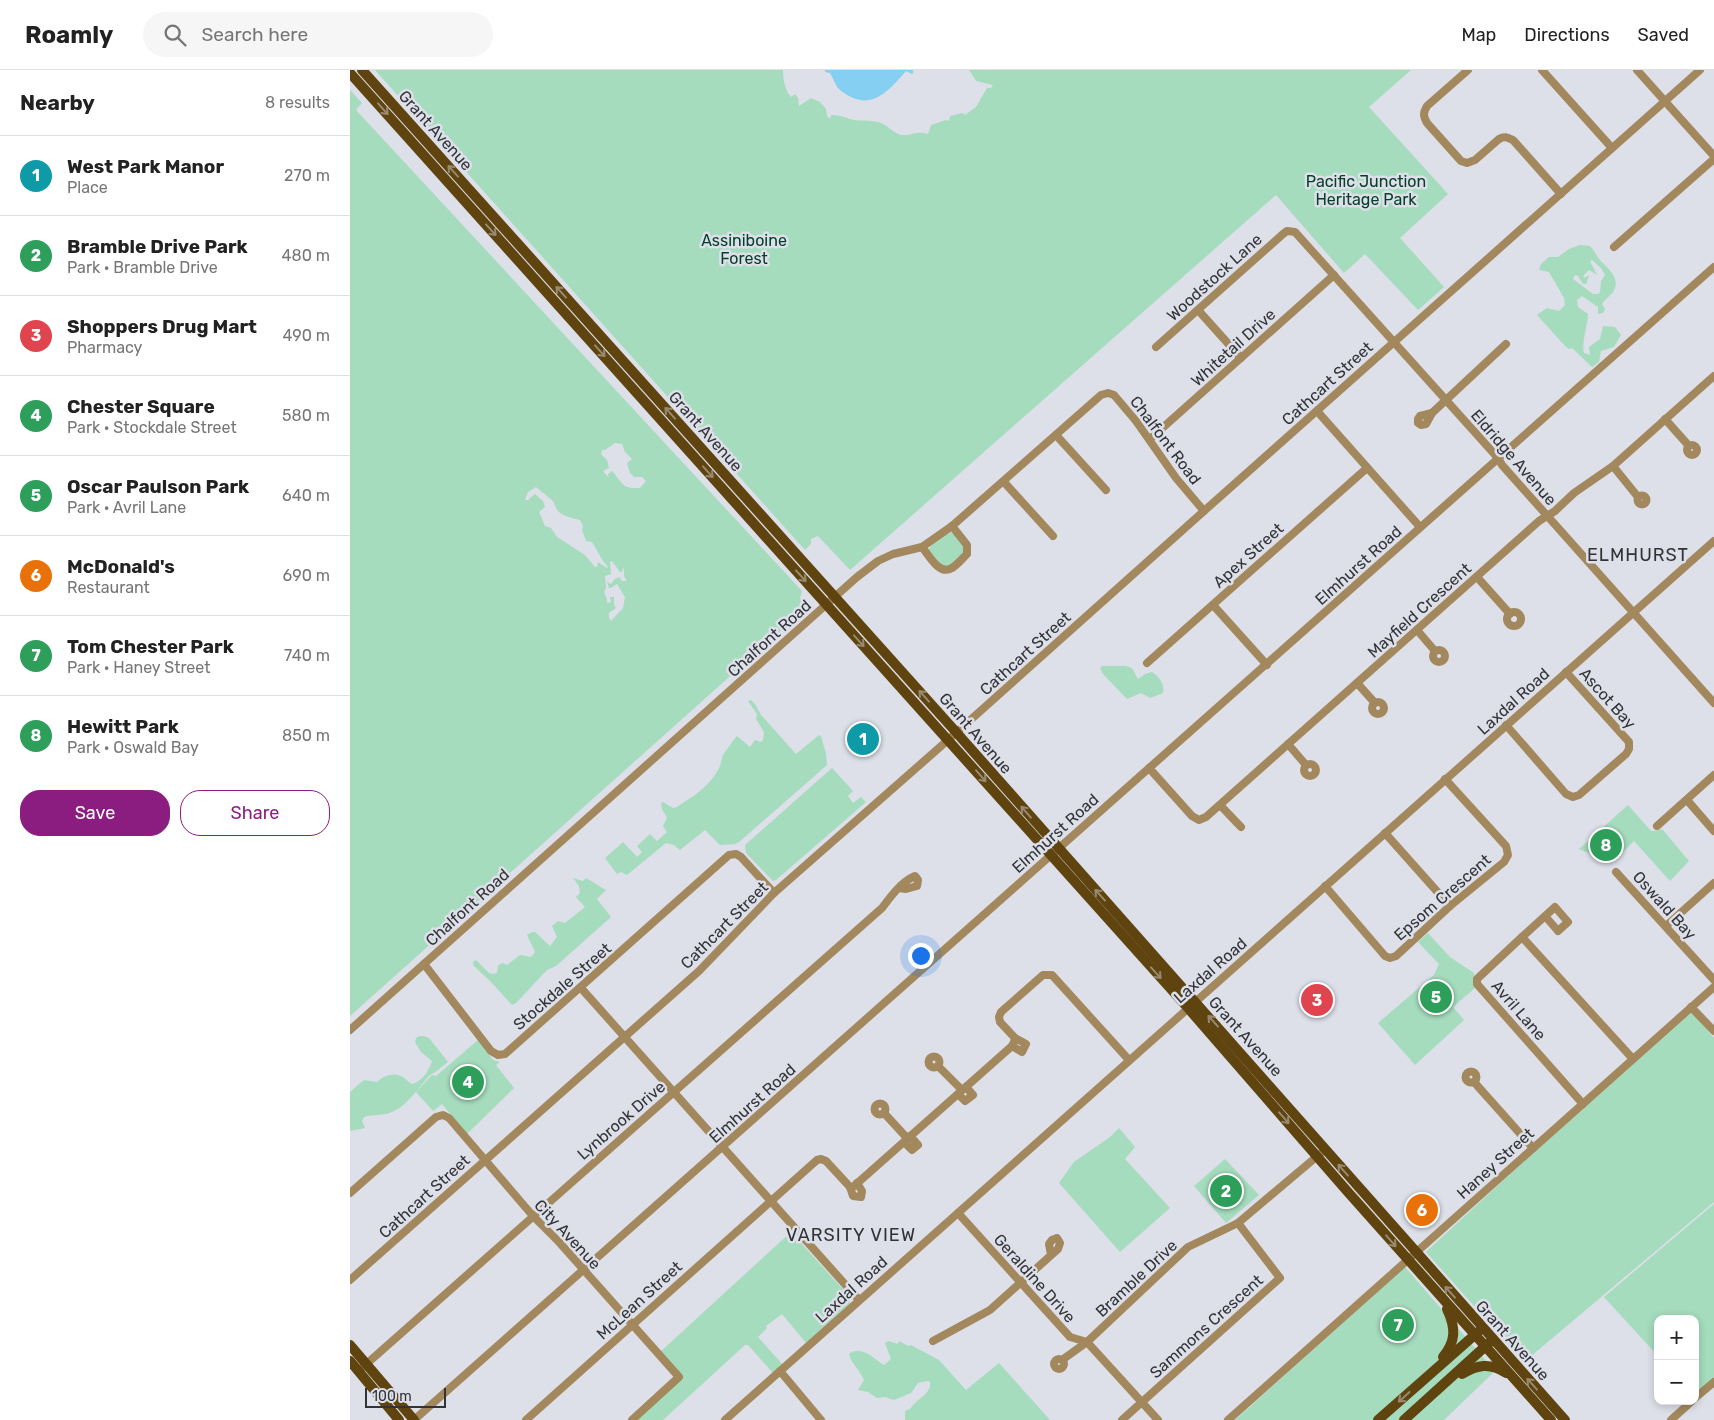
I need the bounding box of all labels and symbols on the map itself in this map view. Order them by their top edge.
street label: Grant Avenue [395,86,477,174]
one-way arrow [377,103,388,116]
one-way arrow [447,165,458,178]
park label: Pacific Junction Heritage Park [1306,172,1426,209]
one-way arrow [485,224,497,237]
street label: Woodstock Lane [1163,230,1266,325]
park label: Assiniboine Forest [701,231,787,268]
one-way arrow [555,286,567,299]
street label: Whitetail Drive [1187,305,1279,390]
street label: Cathcart Street [1278,338,1377,429]
one-way arrow [594,345,605,358]
street label: Grant Avenue [665,387,747,475]
street label: Chalfont Road [1126,392,1205,488]
street label: Eldridge Avenue [1467,406,1560,509]
one-way arrow [664,407,675,420]
one-way arrow [702,466,714,479]
street label: Apex Street [1209,519,1287,592]
street label: Elmhurst Road [1311,522,1405,609]
district label: ELMHURST [1587,544,1689,566]
street label: Mayfield Crescent [1364,559,1475,662]
one-way arrow [796,569,807,582]
street label: Chalfont Road [724,596,815,681]
street label: Cathcart Street [976,608,1075,699]
one-way arrow [854,634,865,647]
street label: Laxdal Road [1473,664,1553,739]
street label: Ascot Bay [1575,664,1640,733]
street label: Grant Avenue [935,689,1016,778]
one-way arrow [918,690,930,703]
pin: 1 [847,720,879,758]
one-way arrow [975,770,987,783]
street label: Elmhurst Road [1008,790,1102,877]
one-way arrow [1020,805,1031,818]
pin: 8 [1590,826,1622,864]
street label: Epsom Crescent [1390,850,1495,945]
street label: Chalfont Road [422,865,513,950]
street label: Oswald Bay [1629,867,1700,944]
street label: Cathcart Street [677,878,772,973]
one-way arrow [1094,889,1106,902]
street label: Laxdal Road [1170,934,1251,1007]
street label: Stockdale Street [509,939,615,1034]
your location [908,943,934,969]
one-way arrow [1150,966,1162,979]
street label: Avril Lane [1487,976,1550,1044]
pin: 5 [1420,978,1452,1016]
pin: 3 [1301,981,1333,1019]
street label: Grant Avenue [1205,992,1287,1080]
one-way arrow [1207,1015,1218,1028]
street label: Elmhurst Road [705,1060,799,1147]
pin: 4 [452,1063,484,1101]
street label: Lynbrook Drive [573,1077,669,1164]
one-way arrow [1278,1111,1289,1124]
street label: Haney Street [1453,1124,1538,1203]
street label: Cathcart Street [375,1151,474,1242]
one-way arrow [1337,1163,1349,1176]
pin: 2 [1210,1172,1242,1210]
pin: 6 [1406,1191,1438,1229]
street label: City Avenue [530,1195,605,1273]
district label: VARSITY VIEW [786,1224,916,1246]
street label: Geraldine Drive [990,1230,1080,1327]
one-way arrow [1385,1234,1397,1247]
street label: Bramble Drive [1092,1236,1181,1321]
street label: Laxdal Road [811,1252,891,1327]
street label: McLean Street [593,1257,686,1344]
street label: Sammons Crescent [1146,1271,1267,1382]
one-way arrow [1445,1285,1456,1298]
street label: Grant Avenue [1472,1296,1554,1384]
pin: 7 [1382,1306,1414,1344]
one-way arrow [1527,1377,1538,1390]
scale bar [365,1385,446,1408]
one-way arrow [1397,1391,1410,1403]

